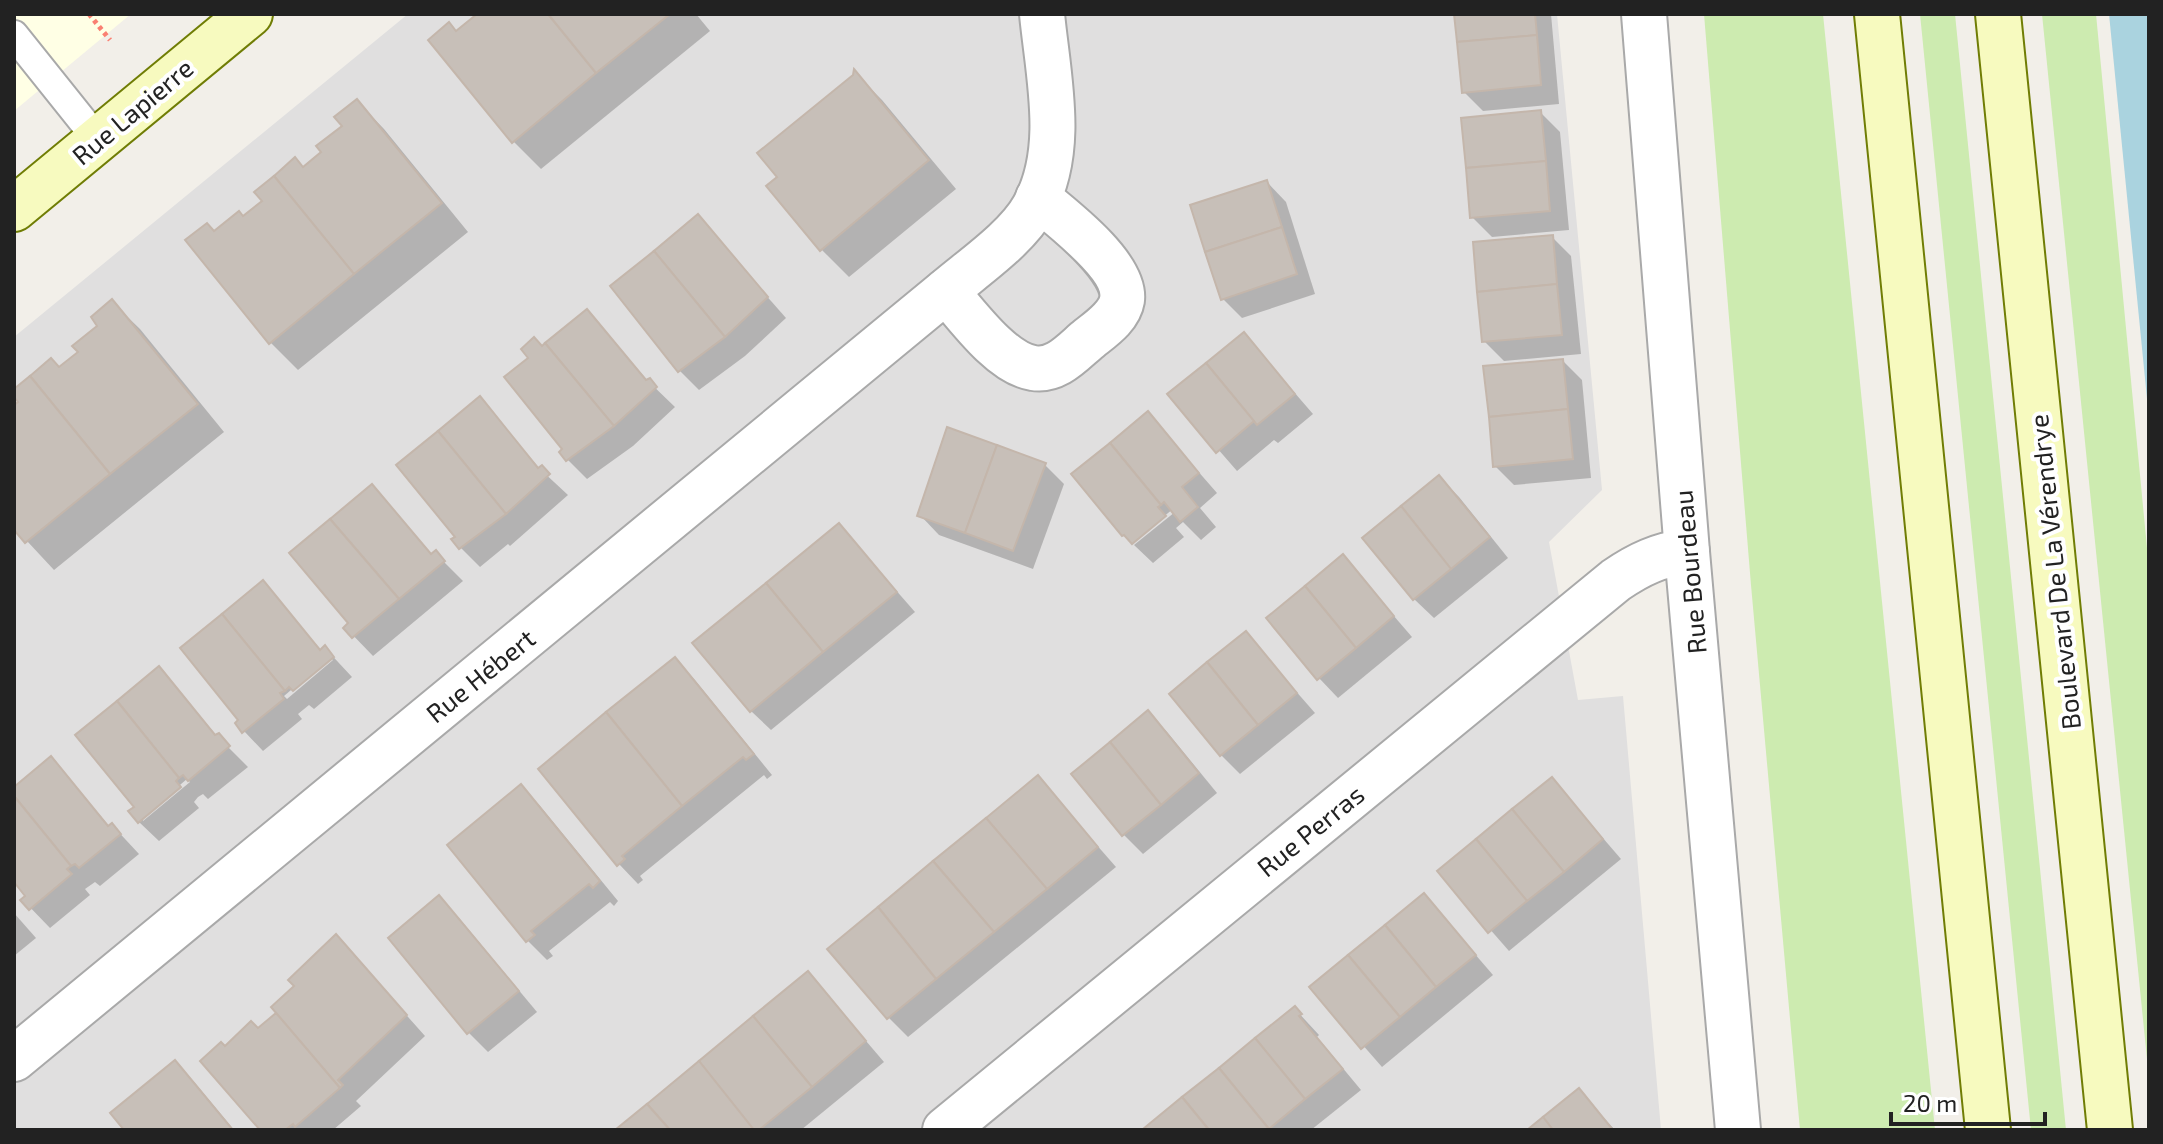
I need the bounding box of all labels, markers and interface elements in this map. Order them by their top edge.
street label: Rue Lapierre [65,51,199,171]
street label: Boulevard De La Vérendrye [2022,413,2086,731]
street label: Rue Bourdeau [1666,489,1712,655]
street label: Rue Hébert [419,622,541,728]
street label: Rue Perras [1250,778,1370,882]
scale bar [1891,1076,2045,1126]
text: 20 m [1903,1088,1957,1117]

